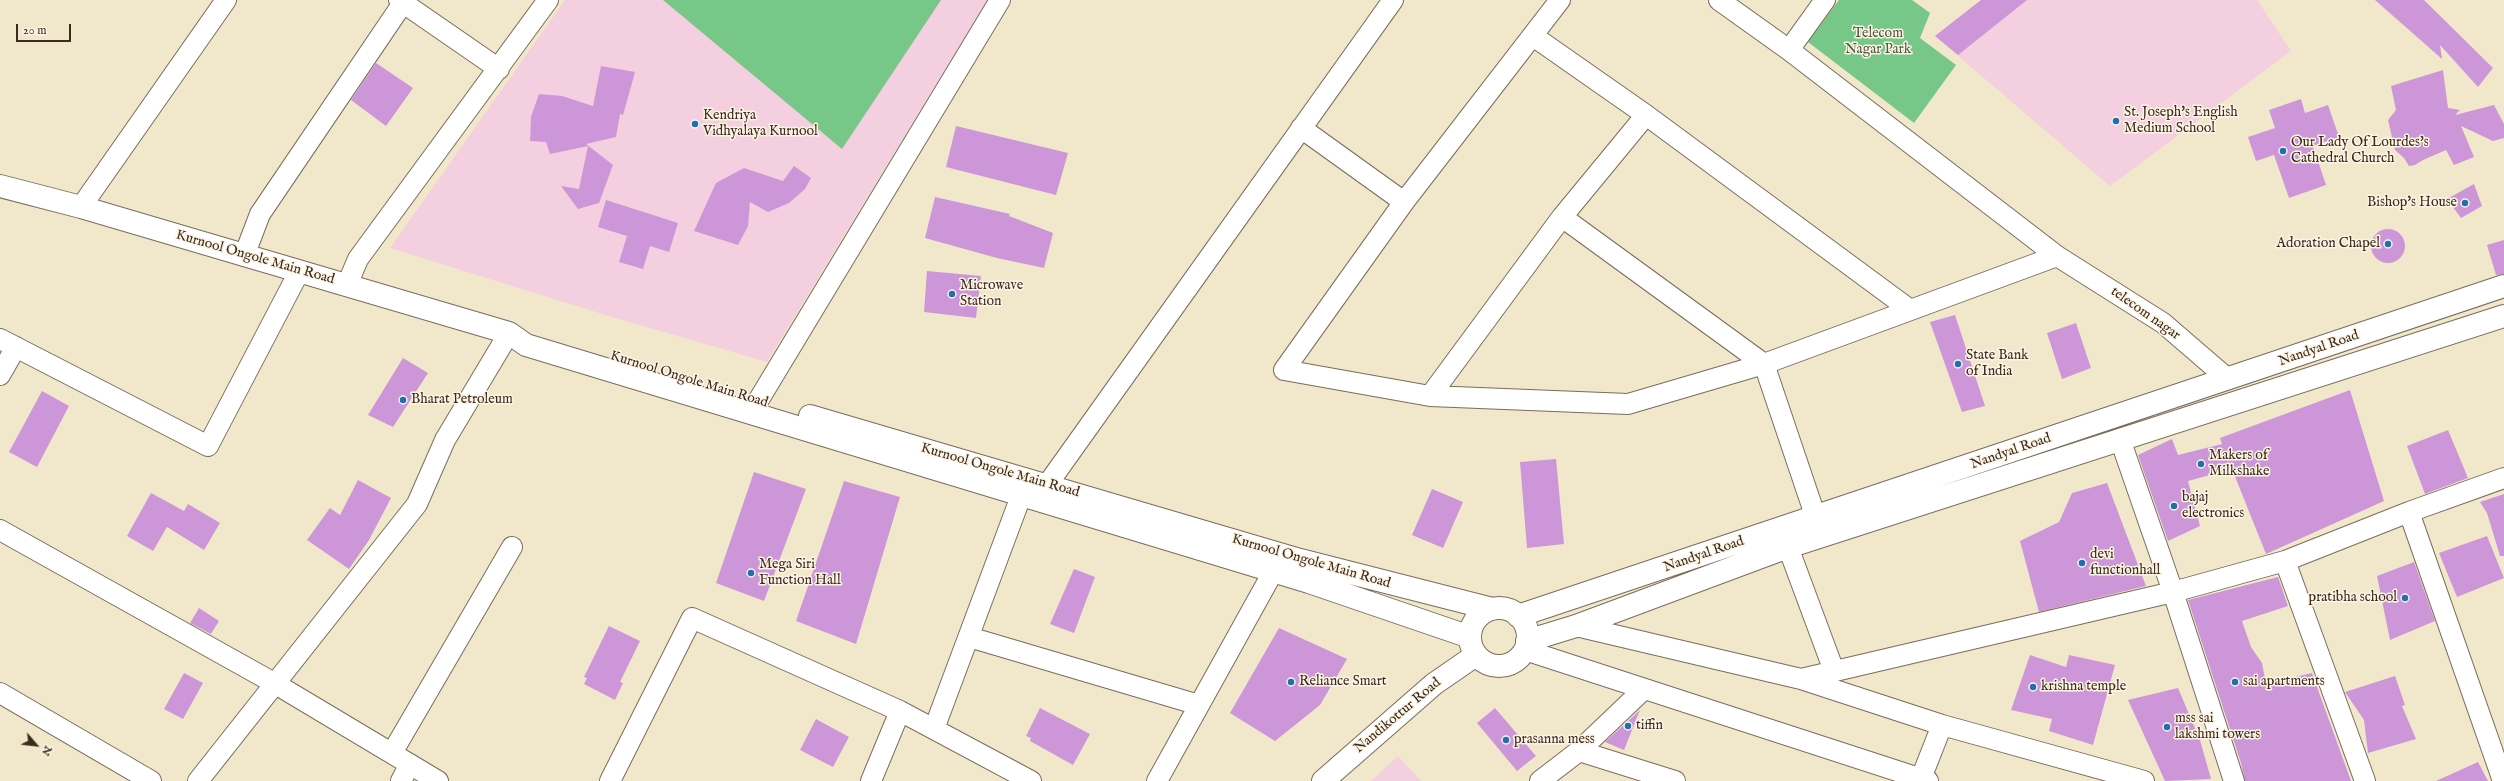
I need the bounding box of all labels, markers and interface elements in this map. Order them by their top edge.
scale bar [18,16,73,42]
text: 20 m [23,23,46,38]
park label: Telecom Nagar Park [1845,26,1911,58]
place label: St. Joseph's English Medium School [2124,105,2238,138]
place label: Kendriya Vidhyalaya Kurnool [703,108,818,140]
marker: St. Joseph's English Medium School [2111,116,2121,126]
marker: Kendriya Vidhyalaya Kurnool [690,119,700,129]
place label: Our Lady Of Lourdes's Cathedral Church [2291,135,2429,168]
marker: Our Lady Of Lourdes's Cathedral Church [2278,146,2288,156]
place label: Bishop's House [2367,195,2457,211]
marker: Bishop's House [2460,198,2470,208]
street label: Kurnool Ongole Main Road [174,227,336,289]
place label: Adoration Chapel [2277,236,2380,252]
marker: Adoration Chapel [2383,239,2393,249]
place label: Microwave Station [960,278,1023,310]
street label: telecom nagar [2107,284,2183,344]
marker: Microwave Station [947,289,957,299]
street label: Nandyal Road [2277,327,2361,371]
street label: Kurnool Ongole Main Road [608,348,770,412]
place label: State Bank of India [1966,348,2029,380]
marker: State Bank of India [1953,359,1963,369]
place label: Bharat Petroleum [411,392,513,408]
marker: Bharat Petroleum [398,395,408,405]
street label: Nandyal Road [1969,430,2053,474]
street label: Kurnool Ongole Main Road [919,440,1081,502]
place label: Makers of Milkshake [2209,448,2269,480]
marker: Makers of Milkshake [2196,459,2206,469]
place label: bajaj electronics [2182,490,2244,522]
marker: bajaj electronics [2169,501,2179,511]
street label: Kurnool Ongole Main Road [1230,531,1392,593]
street label: Nandyal Road [1662,533,1746,577]
place label: devi functionhall [2090,547,2160,580]
place label: Mega Siri Function Hall [759,557,841,590]
marker: devi functionhall [2077,558,2087,568]
marker: Mega Siri Function Hall [746,568,756,578]
place label: pratibha school [2309,590,2397,606]
marker: pratibha school [2400,593,2410,603]
place label: Reliance Smart [1299,674,1387,690]
place label: sai apartments [2243,674,2325,690]
street label: Nandikottur Road [1351,675,1445,757]
marker: Reliance Smart [1286,677,1296,687]
marker: sai apartments [2230,677,2240,687]
place label: krishna temple [2041,679,2126,695]
marker: krishna temple [2028,682,2038,692]
place label: mss sai lakshmi towers [2175,711,2260,744]
place label: tiffin [1636,718,1663,734]
marker: tiffin [1623,721,1633,731]
marker: mss sai lakshmi towers [2162,722,2172,732]
north arrow [16,725,56,765]
place label: prasanna mess [1514,732,1595,748]
marker: prasanna mess [1501,735,1511,745]
text: N [38,743,55,758]

